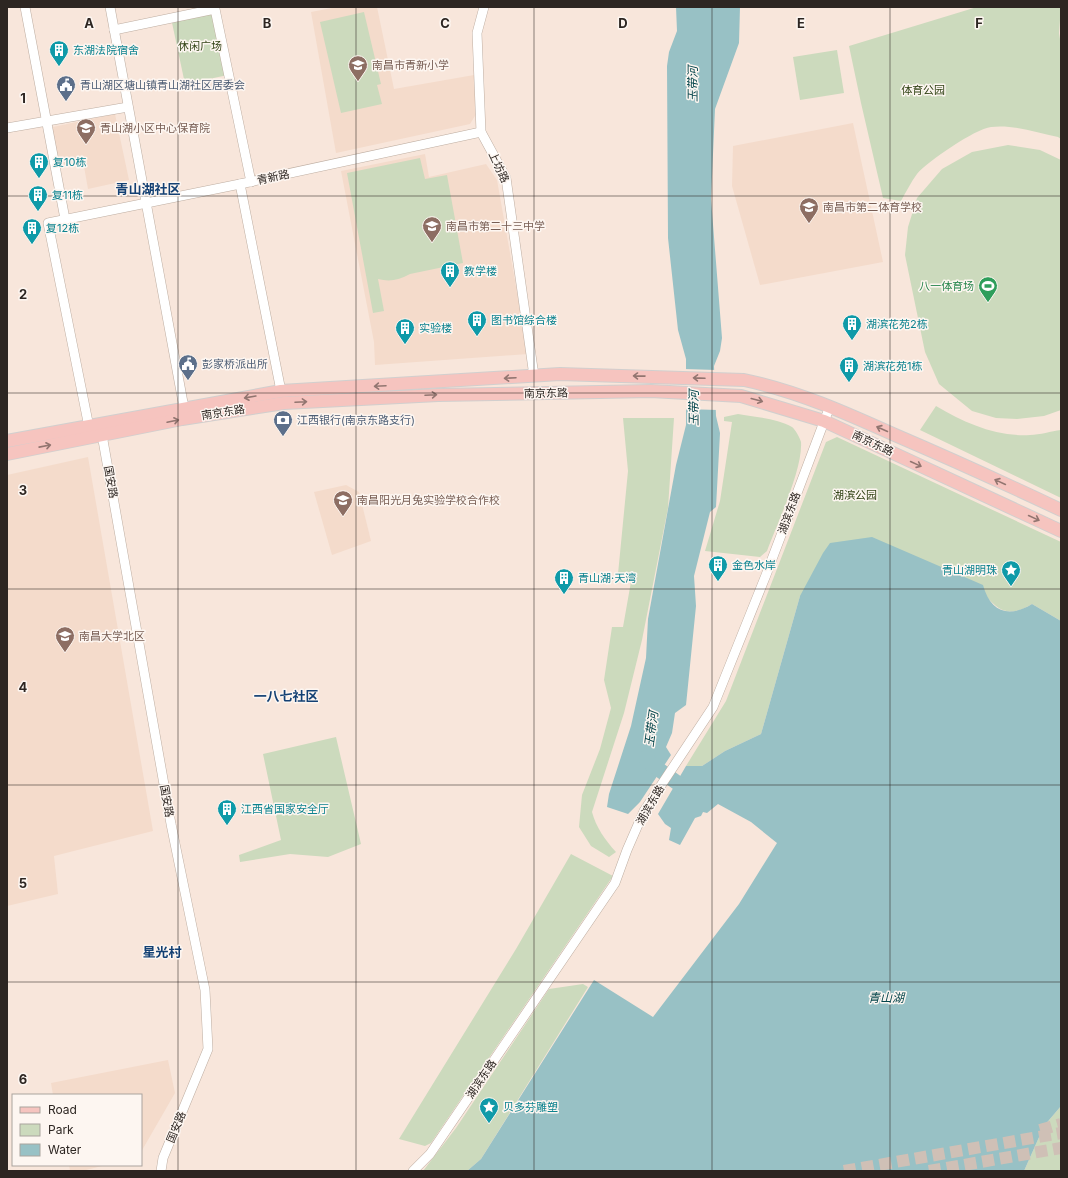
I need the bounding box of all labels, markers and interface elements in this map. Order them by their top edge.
text: A [84,15,94,31]
text: B [263,15,272,31]
text: C [440,15,450,31]
text: D [618,15,628,31]
text: E [797,15,805,31]
text: F [975,15,983,31]
building icon: 东湖法院宿舍 [48,39,70,67]
park label: 休闲广场 [178,39,222,53]
place label: 东湖法院宿舍 [73,43,139,57]
school or university icon: 南昌市青新小学 [347,54,369,82]
place label: 南昌市青新小学 [372,58,449,72]
water label: 玉带河 [685,64,700,102]
public building icon: 青山湖区塘山镇青山湖社区居委会 [55,74,77,102]
place label: 青山湖区塘山镇青山湖社区居委会 [80,78,245,92]
park label: 体育公园 [901,83,945,97]
text: 1 [20,90,26,106]
school or university icon: 青山湖小区中心保育院 [75,117,97,145]
place label: 青山湖小区中心保育院 [100,121,210,135]
street label: 上坊路 [486,149,512,185]
building icon: 复10栋 [28,151,50,179]
place label: 复10栋 [53,155,86,169]
street label: 青新路 [255,167,291,187]
district label: 青山湖社区 [115,181,181,197]
building icon: 复11栋 [27,184,49,212]
place label: 复11栋 [52,188,83,202]
school or university icon: 南昌市第二体育学校 [798,196,820,224]
place label: 南昌市第二体育学校 [823,200,922,214]
school or university icon: 南昌市第二十三中学 [421,215,443,243]
building icon: 复12栋 [21,217,43,245]
place label: 南昌市第二十三中学 [446,219,545,233]
place label: 复12栋 [46,221,79,235]
building icon: 教学楼 [439,260,461,288]
place label: 教学楼 [464,264,497,278]
sports icon: 八一体育场 [977,275,999,303]
place label: 八一体育场 [919,279,974,293]
text: 2 [19,286,27,302]
building icon: 图书馆综合楼 [466,309,488,337]
place label: 图书馆综合楼 [491,313,557,327]
building icon: 湖滨花苑2栋 [841,313,863,341]
building icon: 实验楼 [394,317,416,345]
place label: 湖滨花苑2栋 [866,317,928,331]
place label: 实验楼 [419,321,452,335]
public building icon: 彭家桥派出所 [177,353,199,381]
building icon: 湖滨花苑1栋 [838,355,860,383]
place label: 彭家桥派出所 [202,357,268,371]
place label: 湖滨花苑1栋 [863,359,922,373]
one-way arrow [633,372,646,380]
one-way arrow [504,374,517,382]
one-way arrow [693,374,706,382]
one-way arrow [374,382,387,389]
street label: 南京东路 [524,386,568,400]
water label: 玉带河 [686,388,701,426]
one-way arrow [424,392,437,399]
one-way arrow [244,393,257,401]
one-way arrow [750,397,763,404]
one-way arrow [294,398,307,405]
street label: 南京东路 [200,402,246,422]
bank icon: 江西银行(南京东路支行) [272,409,294,437]
place label: 江西银行(南京东路支行) [297,413,415,427]
one-way arrow [166,416,179,424]
one-way arrow [876,425,888,432]
street label: 南京东路 [850,427,896,459]
one-way arrow [38,442,51,450]
one-way arrow [910,461,922,468]
street label: 国安路 [101,465,121,499]
one-way arrow [995,478,1007,485]
text: 3 [19,482,27,498]
park label: 湖滨公园 [833,488,877,502]
school or university icon: 南昌阳光月兔实验学校合作校 [332,489,354,517]
street label: 湖滨东路 [775,490,803,536]
place label: 南昌阳光月兔实验学校合作校 [357,493,500,507]
one-way arrow [1028,515,1040,522]
building icon: 金色水岸 [707,554,729,582]
place label: 金色水岸 [732,558,776,572]
place icon: 青山湖明珠 [1000,559,1022,587]
place label: 青山湖明珠 [942,563,997,577]
building icon: 青山湖·天湾 [553,567,575,595]
place label: 青山湖·天湾 [578,571,636,585]
school or university icon: 南昌大学北区 [54,625,76,653]
place label: 南昌大学北区 [79,629,145,643]
text: 4 [19,679,28,695]
district label: 一八七社区 [253,688,319,704]
water label: 玉带河 [641,708,661,748]
street label: 湖滨东路 [633,782,667,828]
street label: 国安路 [157,784,177,818]
building icon: 江西省国家安全厅 [216,798,238,826]
place label: 江西省国家安全厅 [241,802,329,816]
text: 5 [19,875,27,891]
district label: 星光村 [142,944,182,960]
water label: 青山湖 [868,990,906,1005]
street label: 湖滨东路 [463,1057,499,1101]
text: 6 [19,1071,27,1087]
legend [12,1094,142,1166]
place icon: 贝多芬雕塑 [478,1096,500,1124]
place label: 贝多芬雕塑 [503,1100,558,1114]
text: Road [48,1102,77,1117]
street label: 国安路 [163,1109,189,1145]
text: Park [48,1122,74,1137]
text: Water [48,1142,82,1157]

